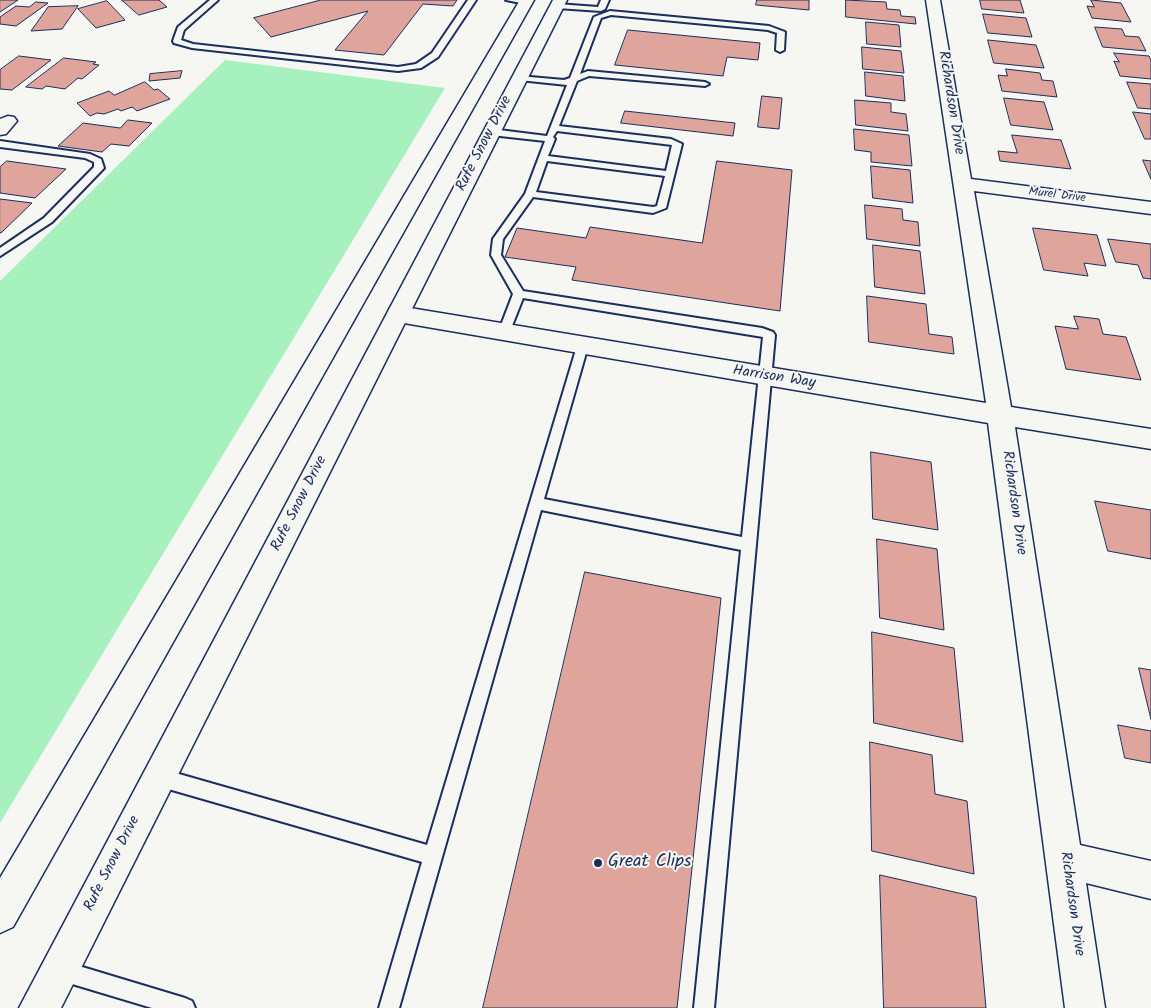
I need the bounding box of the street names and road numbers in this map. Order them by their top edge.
street label: Richardson Drive [933,50,967,156]
street label: Rufe Snow Drive [453,93,517,195]
street label: Murel Drive [1028,185,1086,207]
street label: Harrison Way [731,363,817,393]
street label: Richardson Drive [997,450,1029,556]
street label: Rufe Snow Drive [268,453,332,555]
street label: Rufe Snow Drive [81,813,145,915]
street label: Richardson Drive [1055,851,1087,957]

